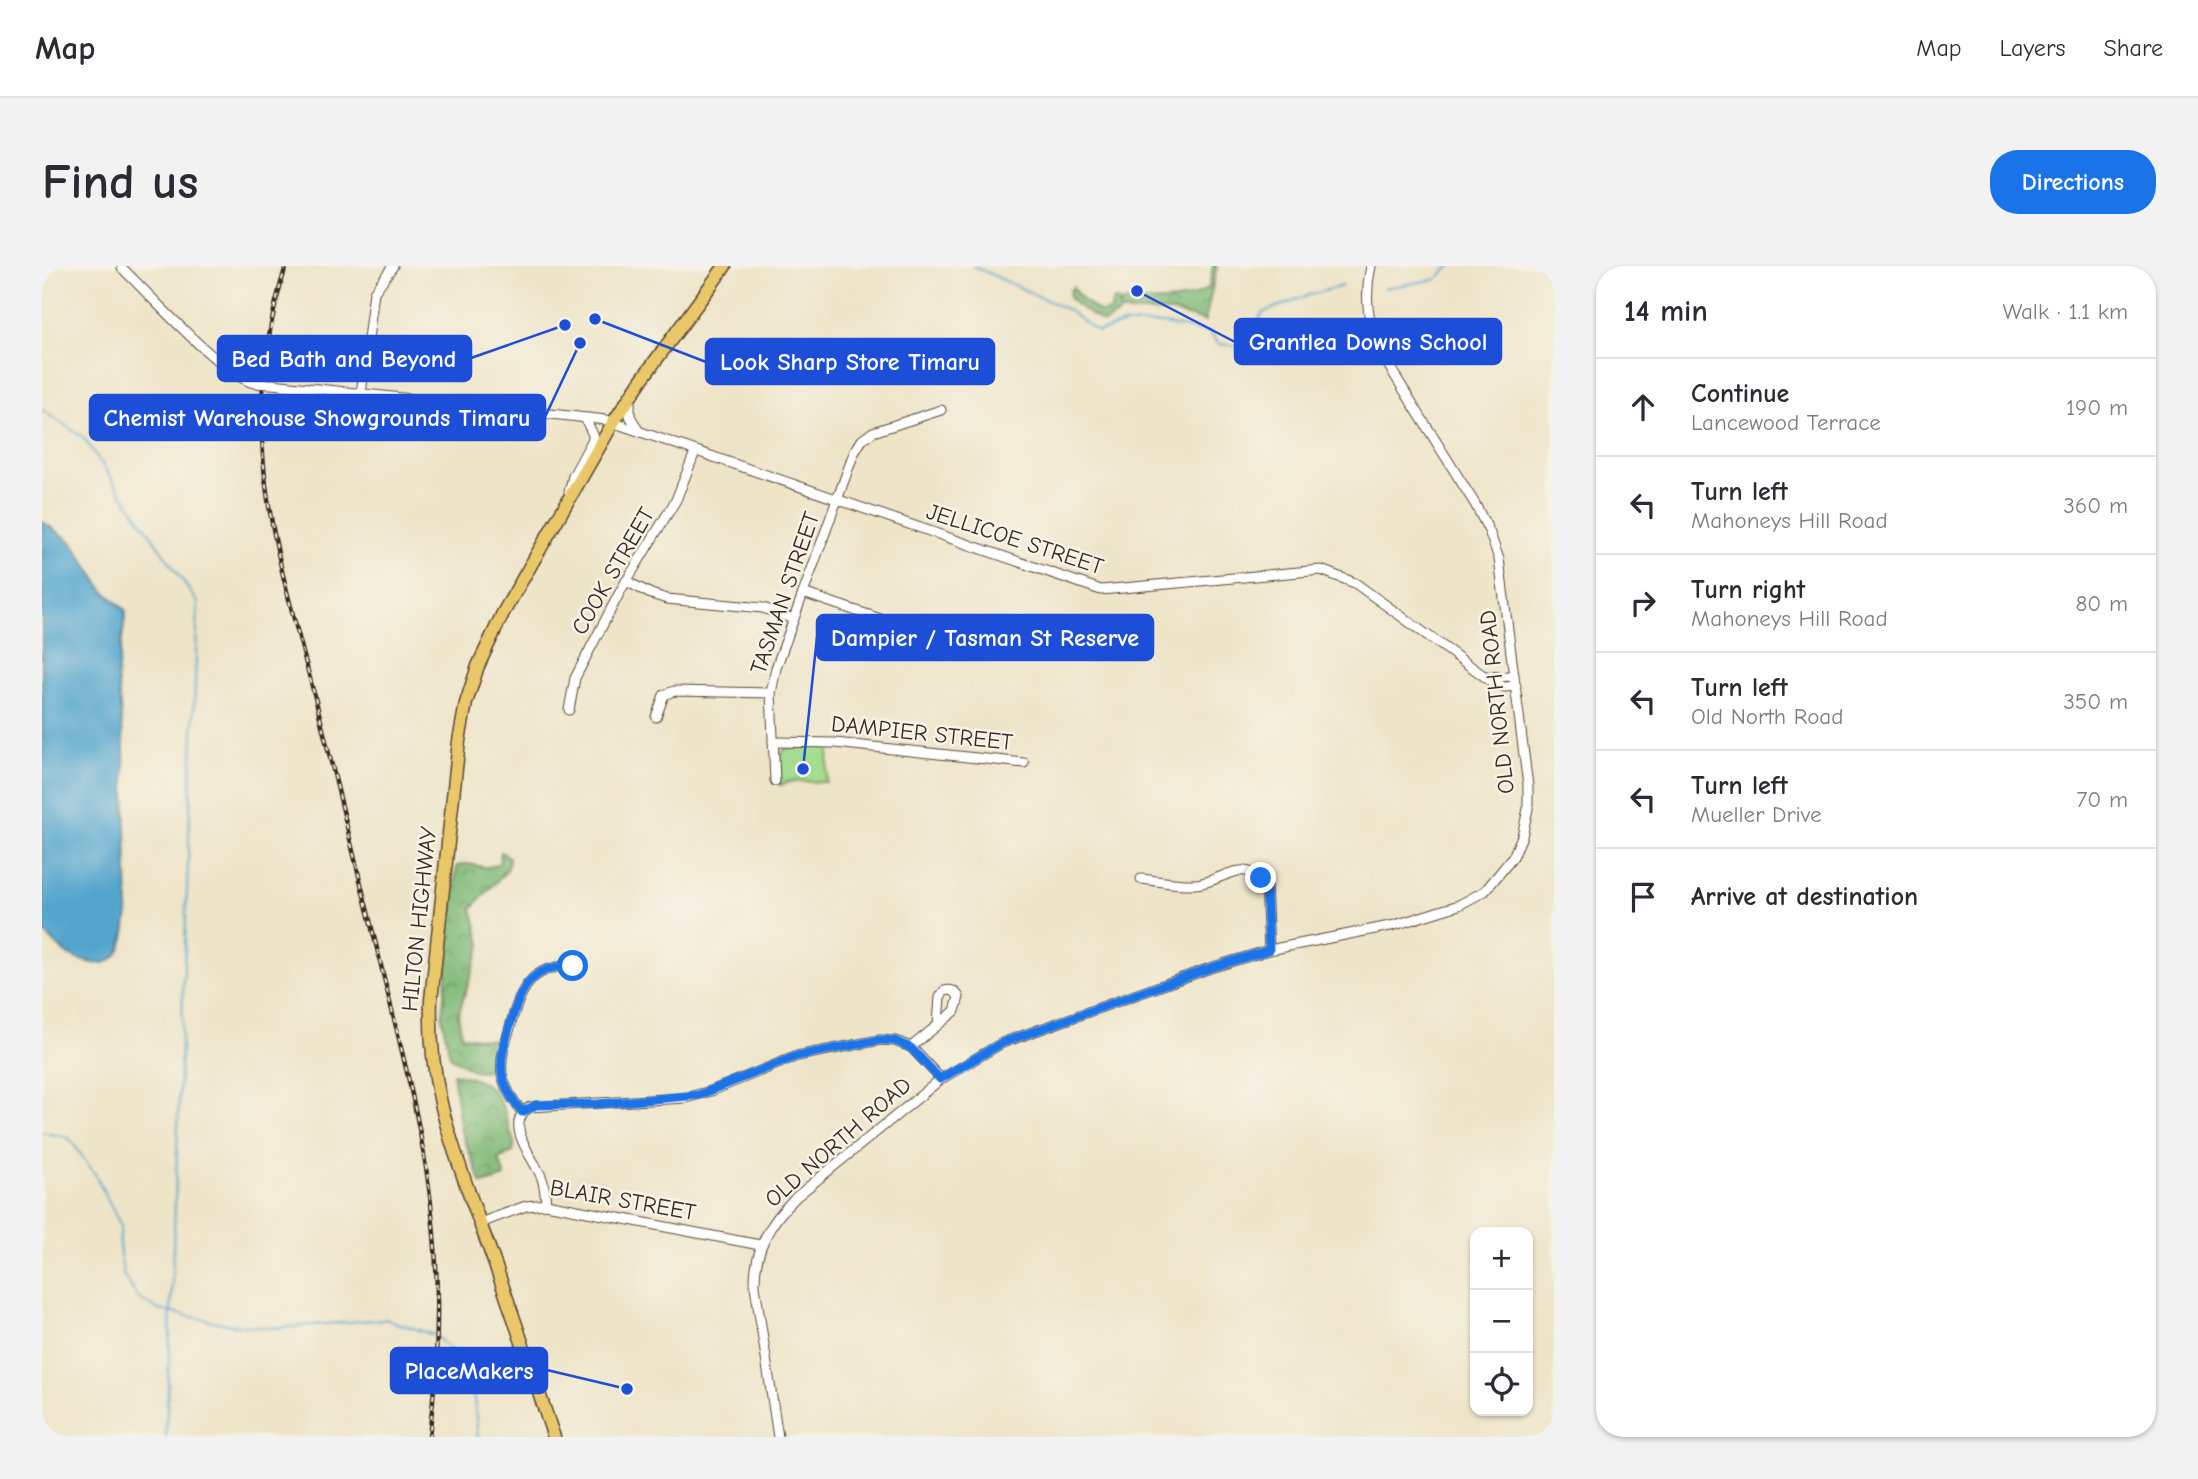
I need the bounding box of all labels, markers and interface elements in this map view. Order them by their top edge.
text: Map [35,29,96,67]
text: Map [1916,34,1962,62]
text: Layers [2000,34,2065,62]
text: Share [2103,34,2163,62]
button: Directions [1990,150,2156,214]
text: Find us [42,154,198,210]
text: 14 min [1624,294,1708,329]
text: Walk · 1.1 km [2003,298,2128,325]
callout: Grantlea Downs School [1235,319,1501,364]
text: Grantlea Downs School [1249,328,1487,356]
callout: Bed Bath and Beyond [218,336,471,381]
callout: Look Sharp Store Timaru [706,339,994,384]
text: Bed Bath and Beyond [232,345,456,373]
text: Look Sharp Store Timaru [720,348,980,376]
text: Continue [1691,379,1789,409]
icon: ahead [1624,388,1662,426]
text: 190 m [2066,394,2128,421]
callout: Chemist Warehouse Showgrounds Timaru [90,395,545,440]
text: Chemist Warehouse Showgrounds Timaru [103,404,531,432]
text: Lancewood Terrace [1691,409,1881,436]
text: Turn left [1691,477,1788,507]
icon: left [1624,486,1662,524]
text: 360 m [2063,492,2128,519]
street label: JELLICOE STREET [923,498,1107,580]
street label: COOK STREET [566,503,660,639]
text: Mahoneys Hill Road [1691,507,1888,534]
street label: TASMAN STREET [745,508,825,678]
text: Turn right [1691,575,1805,605]
icon: right [1624,584,1662,622]
text: 80 m [2075,590,2128,617]
text: Mahoneys Hill Road [1691,605,1888,632]
street label: OLD NORTH ROAD [1474,609,1520,795]
callout: Dampier / Tasman St Reserve [817,615,1153,660]
text: Dampier / Tasman St Reserve [831,624,1139,652]
text: Turn left [1691,673,1788,703]
icon: left [1624,682,1662,720]
text: 350 m [2063,688,2128,715]
text: Old North Road [1691,703,1843,730]
street label: DAMPIER STREET [830,710,1014,756]
text: Turn left [1691,771,1788,801]
icon: left [1624,780,1662,818]
text: 70 m [2076,786,2128,813]
text: Mueller Drive [1691,801,1821,828]
street label: HILTON HIGHWAY [396,825,442,1013]
route end [1245,862,1276,893]
icon: arrive [1624,878,1662,916]
text: Arrive at destination [1691,882,1918,912]
route start [557,950,588,981]
street label: OLD NORTH ROAD [759,1071,917,1213]
street label: BLAIR STREET [548,1174,698,1226]
map controls [1470,1227,1533,1416]
button: + [1470,1227,1533,1290]
button: − [1470,1290,1533,1353]
callout: PlaceMakers [391,1348,547,1393]
button: locate [1470,1353,1533,1416]
text: PlaceMakers [405,1357,533,1385]

